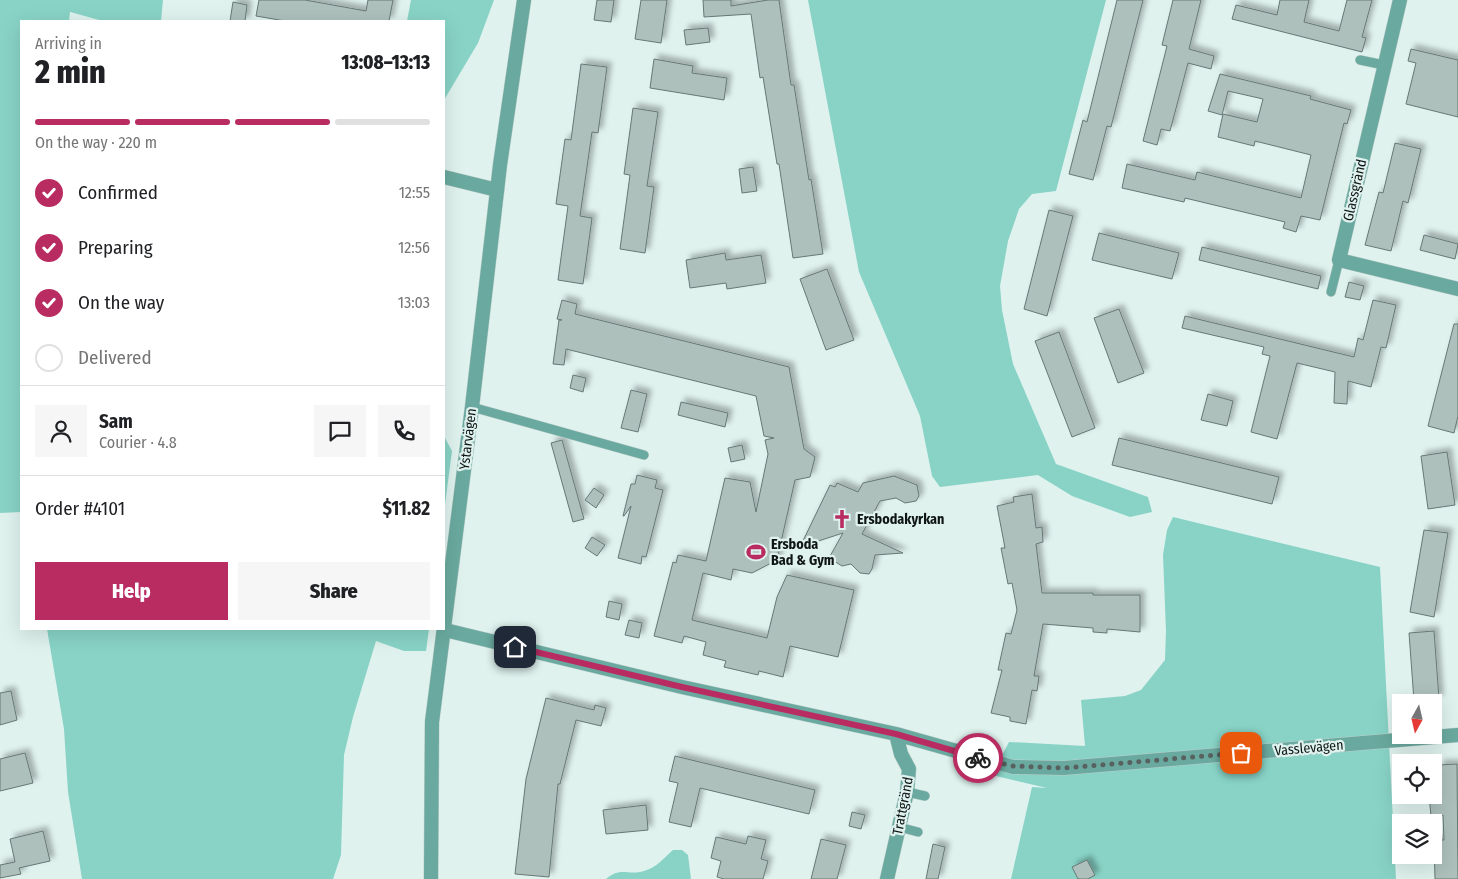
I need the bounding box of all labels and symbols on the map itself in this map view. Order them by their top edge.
street label: Glassgränd [1340,157,1370,223]
street label: Ystarvägen [456,407,480,471]
church icon: Ersbodakyrkan [831,508,853,530]
place label: Ersbodakyrkan [857,511,944,528]
place label: Ersboda Bad & Gym [771,536,835,569]
sports icon: Ersboda Bad & Gym [745,541,767,563]
pin [494,626,536,668]
north arrow [1392,694,1442,744]
pin [1220,732,1262,774]
courier [953,733,1003,783]
street label: Vasslevägen [1274,737,1344,759]
street label: Trattgränd [889,775,917,837]

